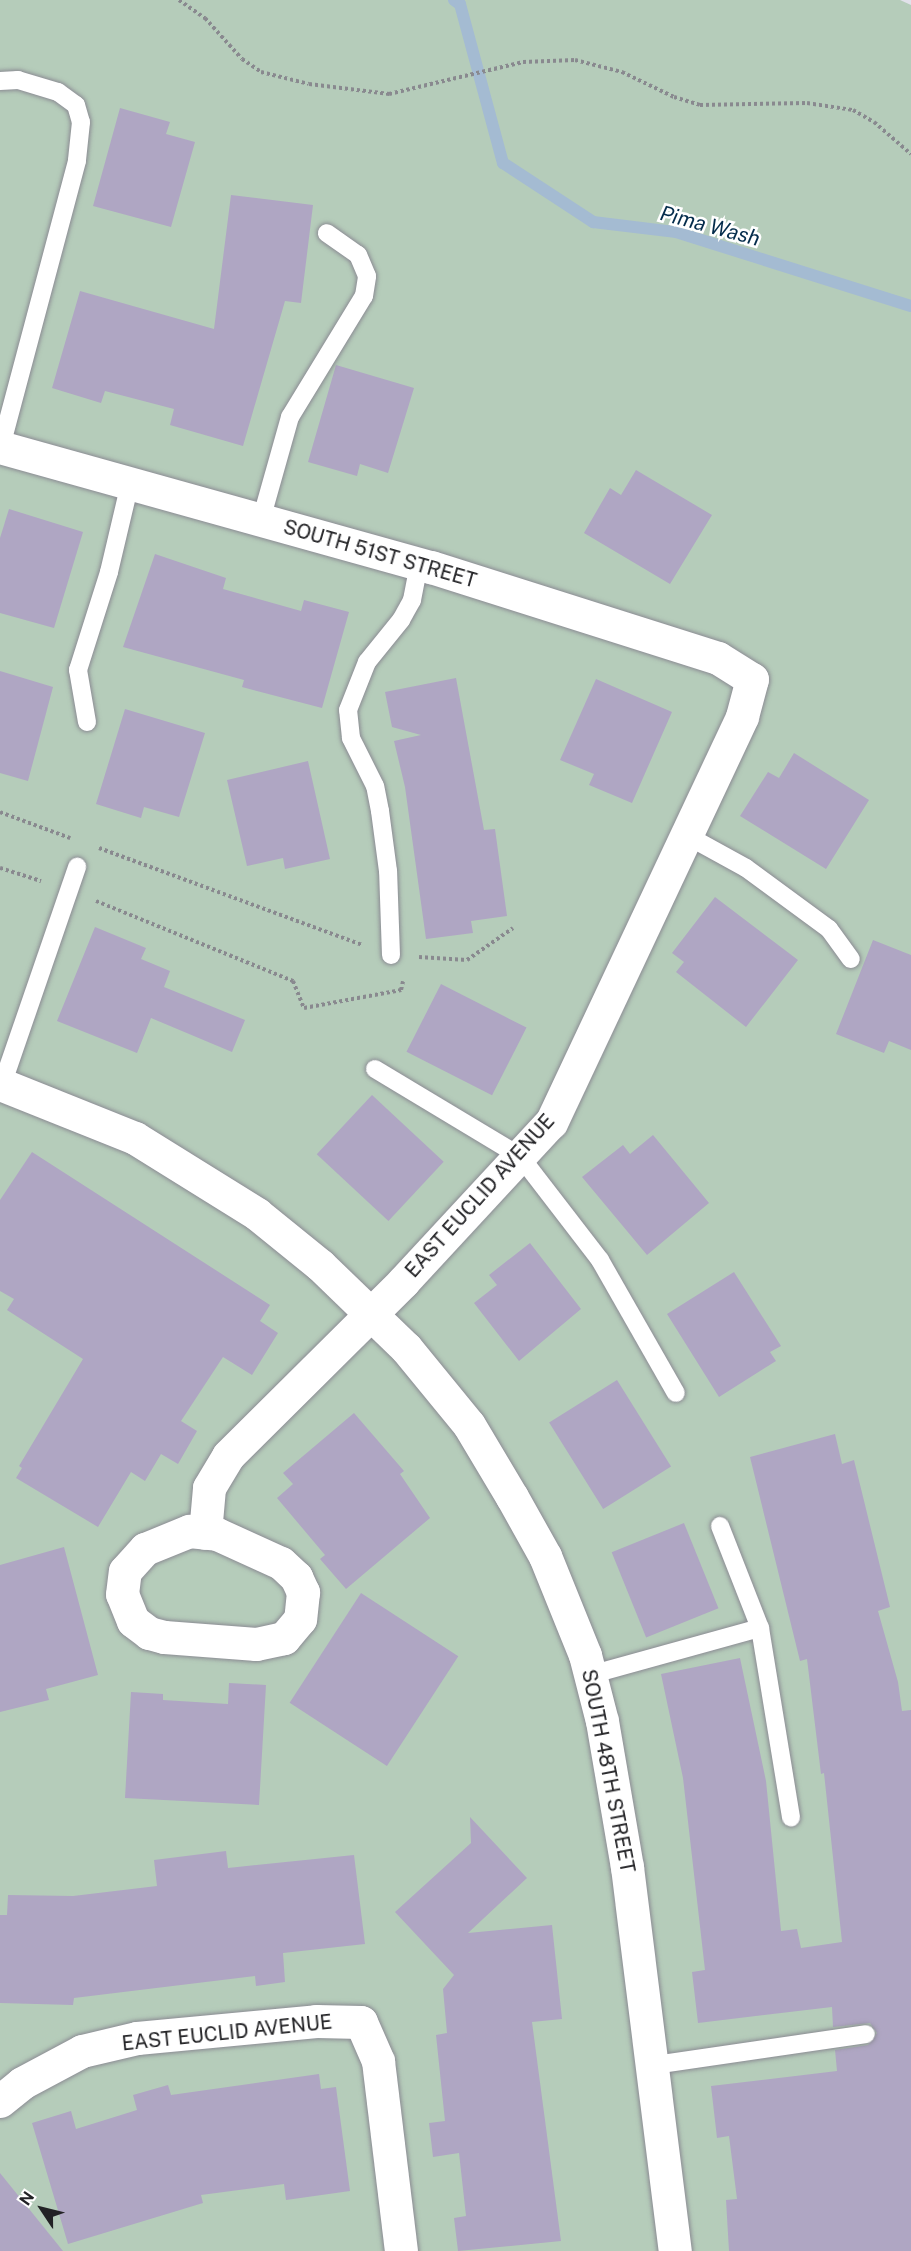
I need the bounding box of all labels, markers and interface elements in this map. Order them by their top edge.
water label: Pima Wash [657,200,763,252]
street label: SOUTH 51ST STREET [281,515,479,593]
street label: EAST EUCLID AVENUE [400,1109,560,1283]
street label: SOUTH 48TH STREET [576,1667,640,1875]
street label: EAST EUCLID AVENUE [121,2010,333,2056]
north arrow [12,2179,72,2239]
text: N [15,2188,38,2209]

